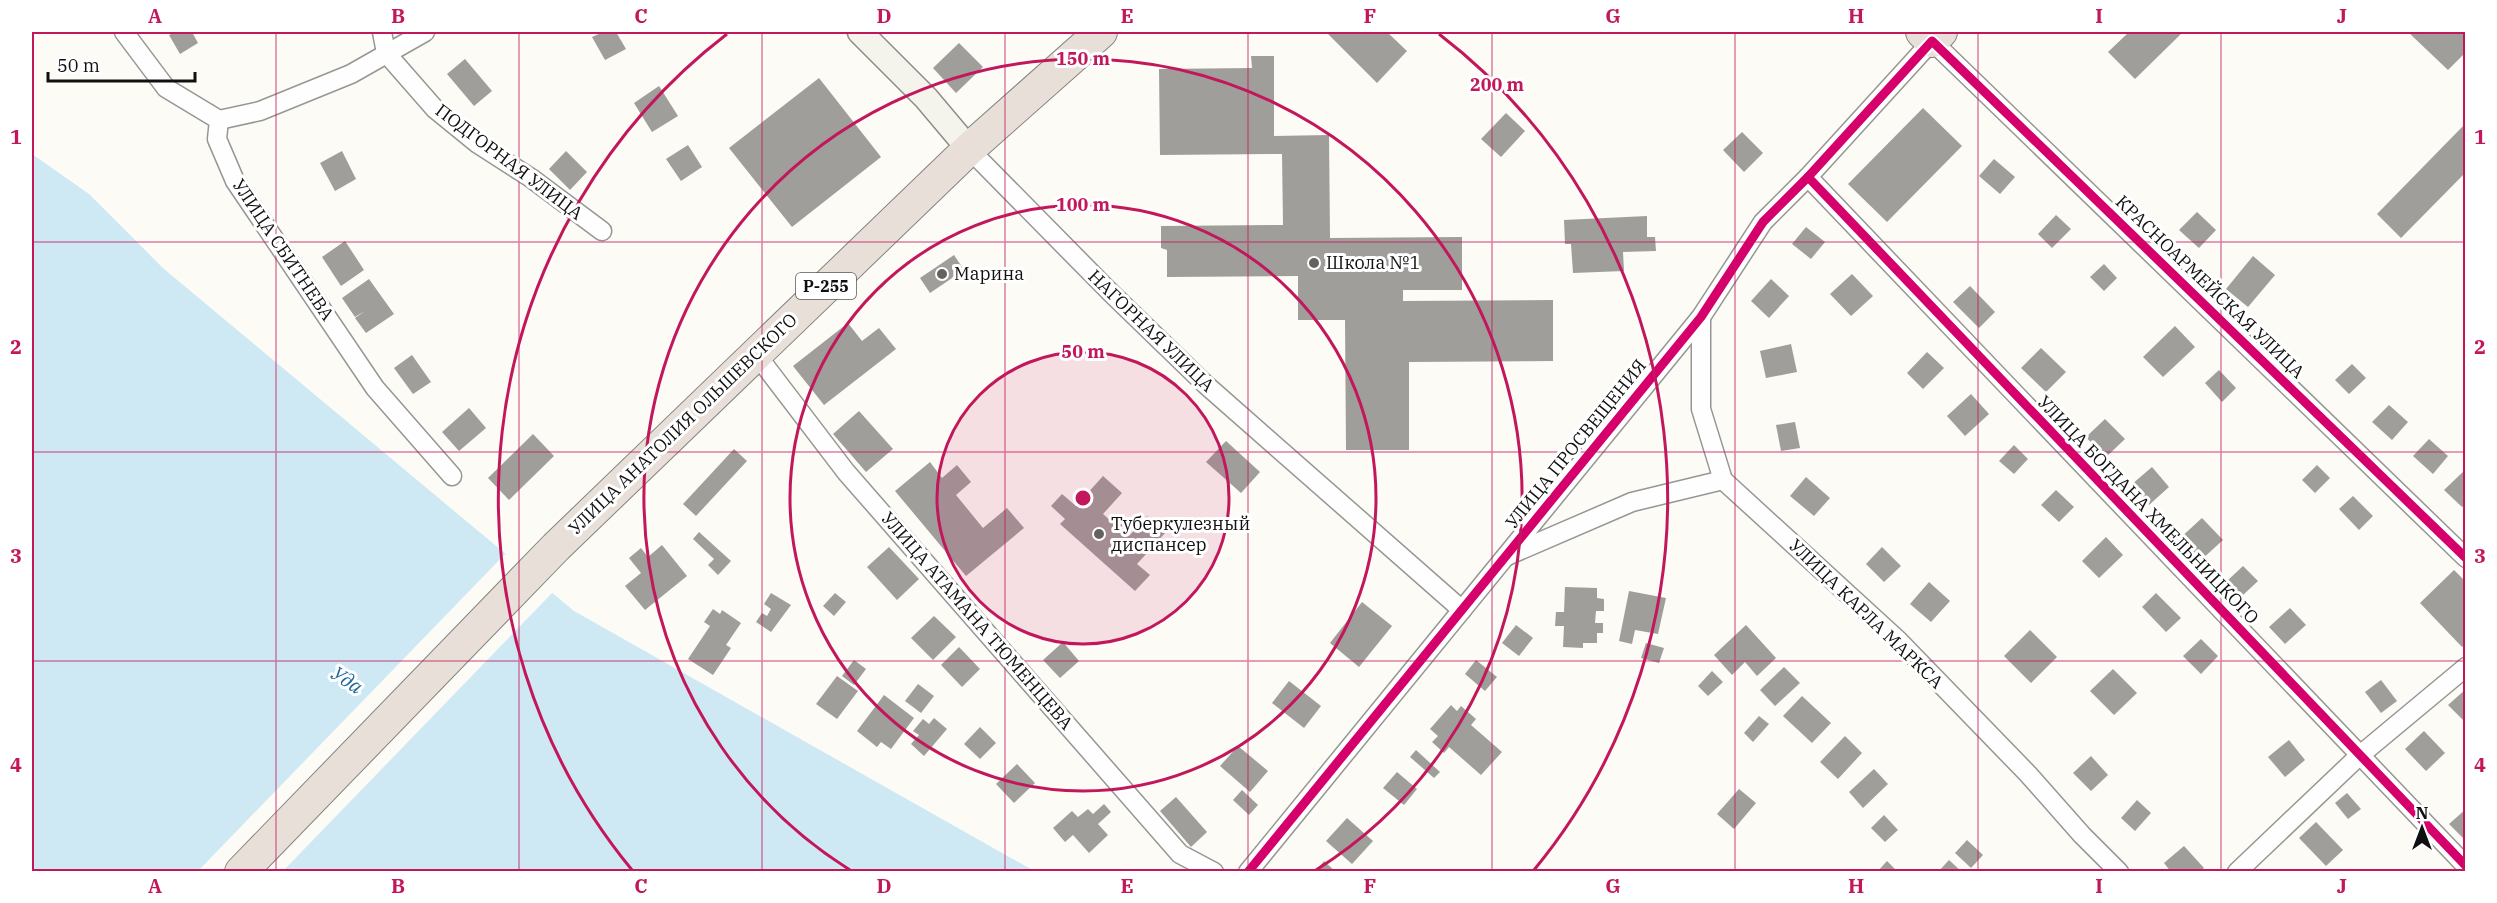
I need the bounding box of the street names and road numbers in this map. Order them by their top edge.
street label: ПОДГОРНАЯ УЛИЦА [431,99,588,225]
street label: УЛИЦА СБИТНЕВА [228,175,340,325]
street label: КРАСНОАРМЕЙСКАЯ УЛИЦА [2111,190,2310,384]
street label: НАГОРНАЯ УЛИЦА [1083,264,1220,397]
road number: Р-255 [796,273,856,299]
street label: УЛИЦА АНАТОЛИЯ ОЛЬШЕВСКОГО [563,308,802,539]
street label: УЛИЦА ПРОСВЕЩЕНИЯ [1500,354,1651,533]
street label: УЛИЦА БОГДАНА ХМЕЛЬНИЦКОГО [2033,391,2264,629]
street label: УЛИЦА АТАМАНА ТЮМЕНЦЕВА [876,507,1079,735]
street label: УЛИЦА КАРЛА МАРКСА [1784,534,1949,694]

